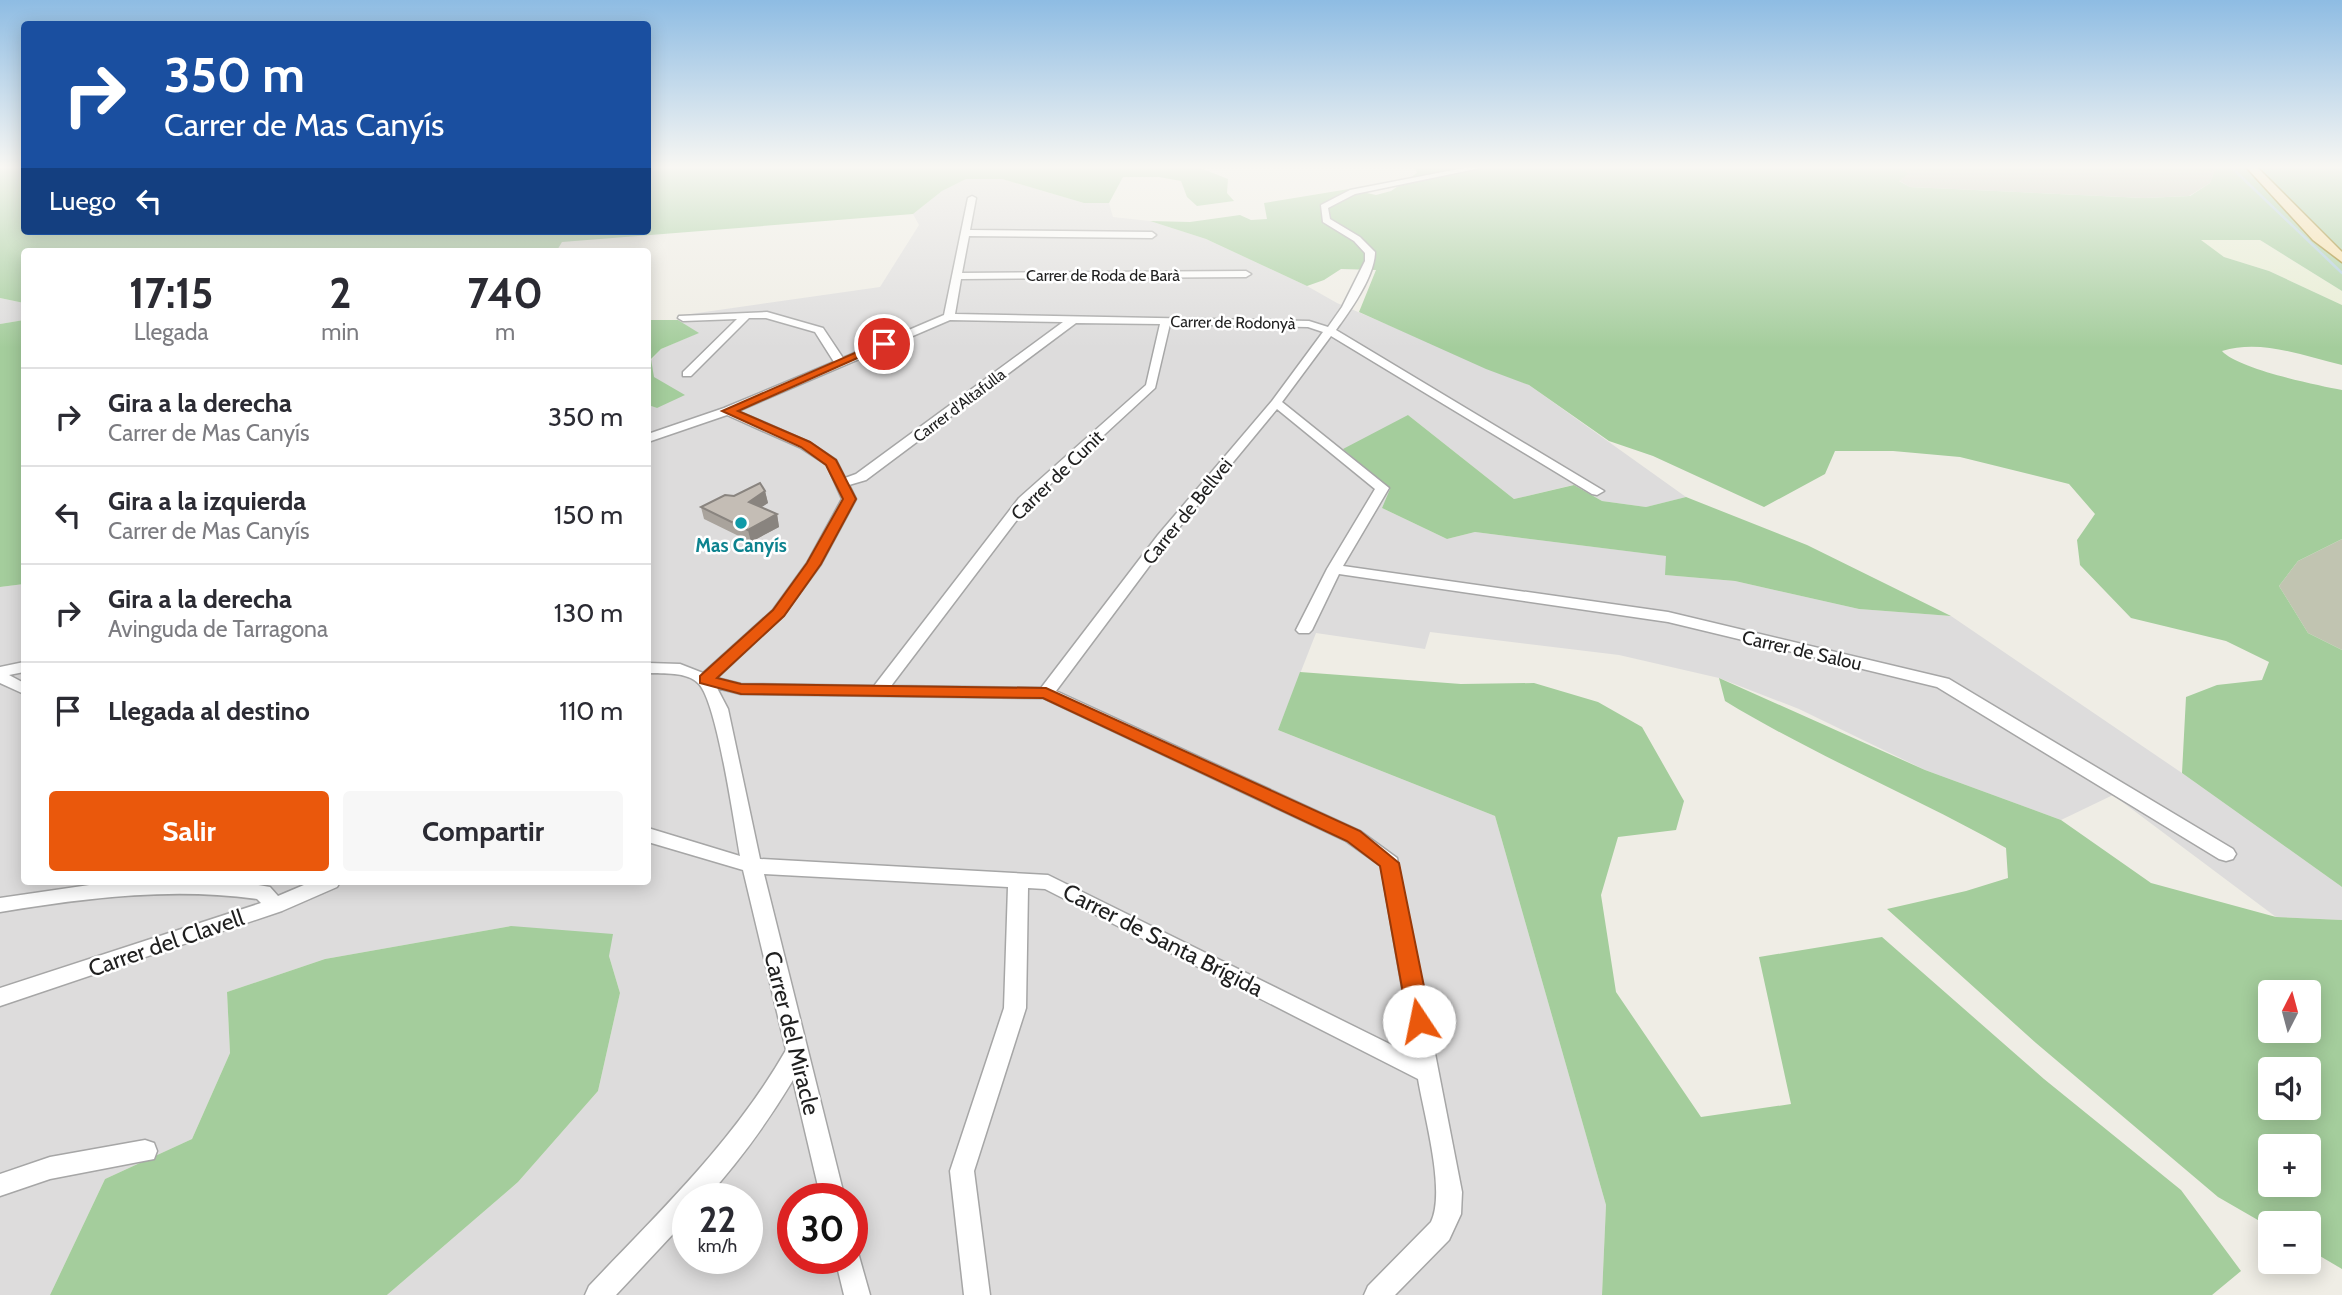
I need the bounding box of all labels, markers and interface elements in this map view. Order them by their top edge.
text: 350 m [164,45,305,104]
icon: right [49,49,140,140]
text: Carrer de Mas Canyís [164,105,444,144]
icon: left [130,182,168,220]
text: Luego [49,185,116,217]
street label: Carrer de Roda de Barà [1026,266,1180,285]
text: 17:15 [129,267,213,319]
text: 2 [329,267,351,319]
text: 740 [467,267,543,319]
street label: Carrer de Rodonyà [1170,312,1296,333]
pin [854,314,914,374]
text: Llegada [134,318,209,346]
text: min [321,318,359,346]
text: m [495,318,515,346]
icon: arrive [865,325,903,363]
street label: Carrer d'Altafulla [909,364,1009,446]
text: Gira a la derecha [108,387,292,419]
icon: right [49,398,87,436]
text: 350 m [548,401,623,433]
text: Carrer de Mas Canyís [108,419,309,447]
street label: Carrer de Cunit [1006,425,1109,525]
street label: Carrer de Bellvei [1138,454,1237,569]
text: Gira a la izquierda [108,485,306,517]
icon: left [49,496,87,534]
text: 150 m [554,499,623,531]
marker: Mas Canyís [733,515,749,531]
text: Carrer de Mas Canyís [108,517,309,545]
place label: Mas Canyís [695,534,787,557]
text: Gira a la derecha [108,583,292,615]
icon: right [49,594,87,632]
text: 130 m [554,597,623,629]
text: Avinguda de Tarragona [108,615,328,643]
street label: Carrer de Salou [1740,626,1864,675]
icon: arrive [49,692,87,730]
text: Llegada al destino [108,695,310,727]
text: 110 m [559,695,623,727]
button: Salir [49,791,329,871]
button: Compartir [343,791,623,871]
street label: Carrer de Santa Brígida [1058,877,1268,1003]
street label: Carrer del Clavell [84,903,248,983]
street label: Carrer del Miracle [758,948,826,1118]
north arrow [2258,980,2320,1043]
map controls [2258,980,2321,1274]
position arrow [1382,984,1456,1058]
button: sound [2258,1057,2321,1120]
button: + [2258,1134,2321,1197]
speed limit sign: 30 [777,1183,868,1274]
text: 22 [699,1198,736,1241]
button: − [2258,1211,2321,1274]
text: km/h [698,1235,737,1257]

